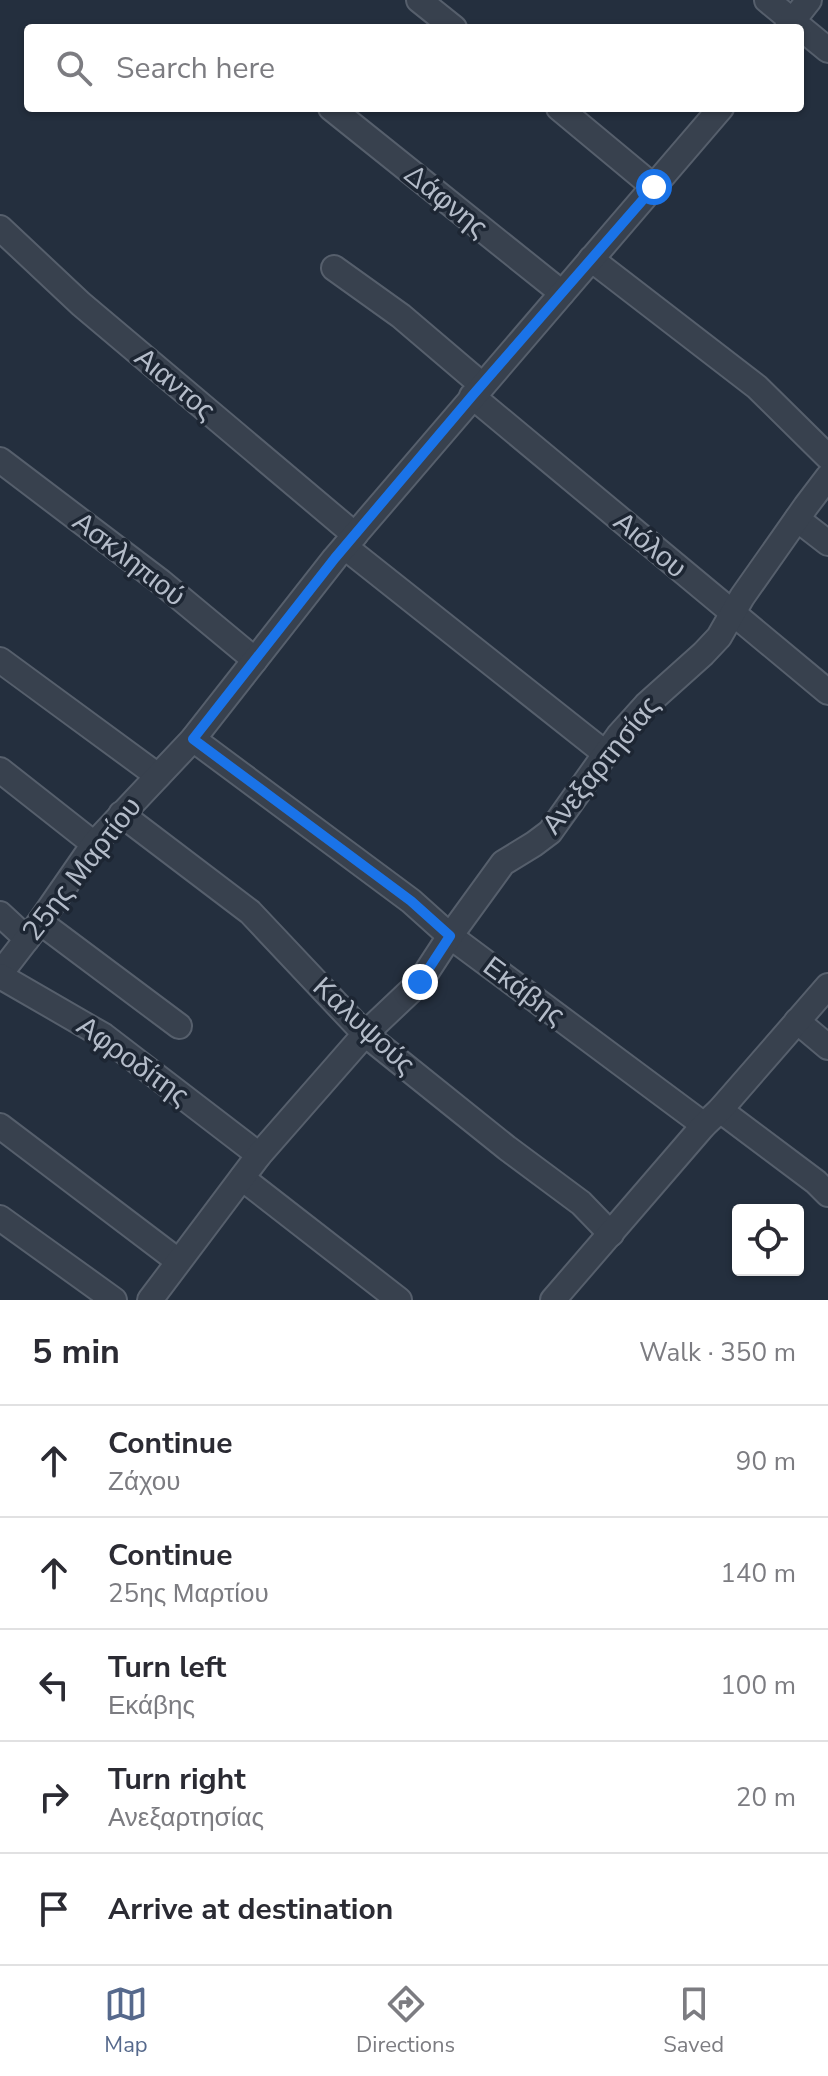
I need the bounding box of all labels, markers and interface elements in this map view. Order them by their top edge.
search box [24,24,804,112]
icon: search [52,46,96,90]
text: Search here [116,48,275,89]
street label: Δάφνης [396,155,496,247]
route start [636,169,672,205]
street label: Αιαντος [126,339,224,429]
street label: Ασκληπιού [65,503,193,615]
street label: Αιόλου [605,503,695,587]
street label: Ανεξαρτησίας [533,688,669,842]
street label: 25ης Μαρτίου [14,789,150,949]
street label: Εκάβης [475,948,573,1034]
route end [402,964,438,1000]
street label: Καλυψούς [304,969,424,1083]
street label: Αφροδίτης [69,1007,197,1115]
map controls [732,1204,804,1276]
button: locate [732,1204,804,1276]
text: 5 min [32,1329,120,1375]
text: Walk · 350 m [639,1335,796,1370]
text: Continue [108,1423,233,1464]
icon: ahead [32,1439,76,1483]
text: 90 m [736,1444,796,1479]
text: Ζάχου [108,1464,181,1499]
text: Continue [108,1535,233,1576]
icon: ahead [32,1551,76,1595]
text: 140 m [720,1556,796,1591]
text: 25ης Μαρτίου [108,1576,269,1611]
text: Turn left [108,1647,226,1688]
icon: left [32,1663,76,1707]
text: 100 m [720,1668,796,1703]
text: Εκάβης [108,1688,195,1723]
text: Turn right [108,1759,246,1800]
icon: right [32,1775,76,1819]
text: 20 m [736,1780,796,1815]
text: Ανεξαρτησίας [108,1800,264,1835]
icon: arrive [32,1887,76,1931]
text: Arrive at destination [108,1889,393,1930]
tab: Map [104,1982,148,2060]
tab: Directions [356,1982,455,2060]
tab: Saved [663,1982,724,2060]

